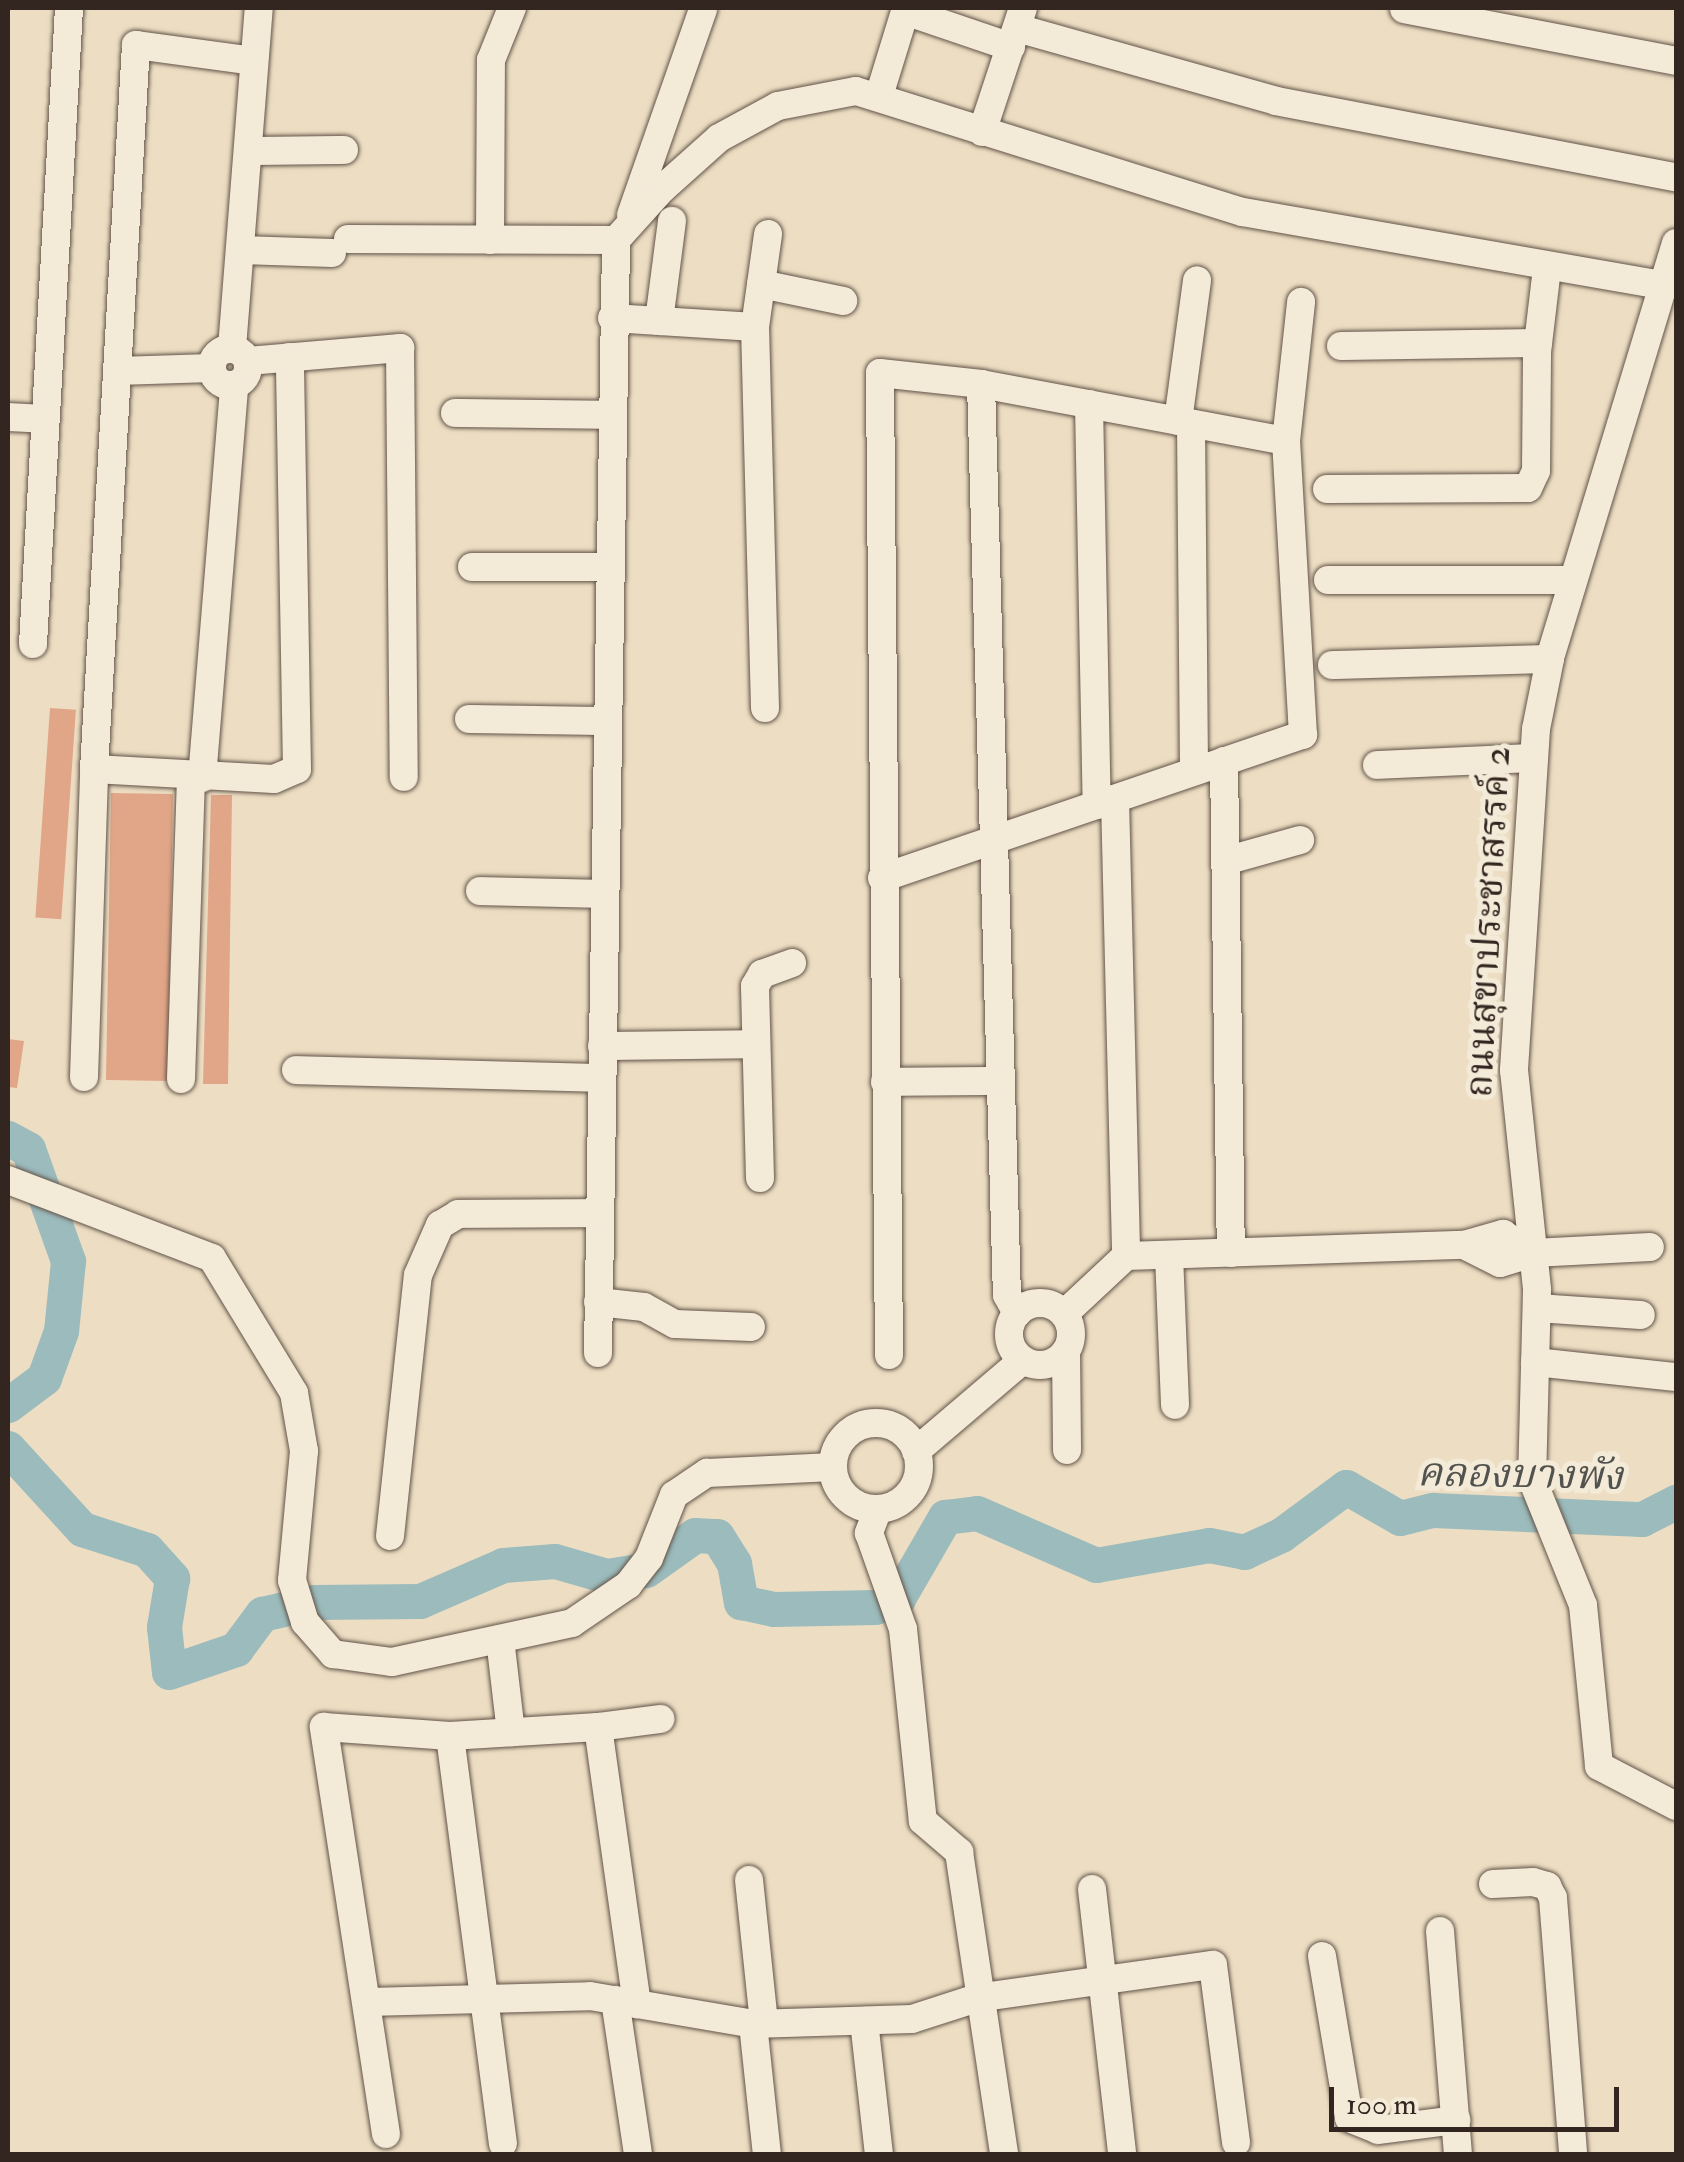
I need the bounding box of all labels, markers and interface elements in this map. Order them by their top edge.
street label: ถนนสุขาประชาสรรค์ 2 [1457,745,1521,1099]
water label: คลองบางพัง [1417,1449,1623,1501]
scale bar [1334,2067,1624,2129]
text: 100 m [1346,2086,1417,2123]

